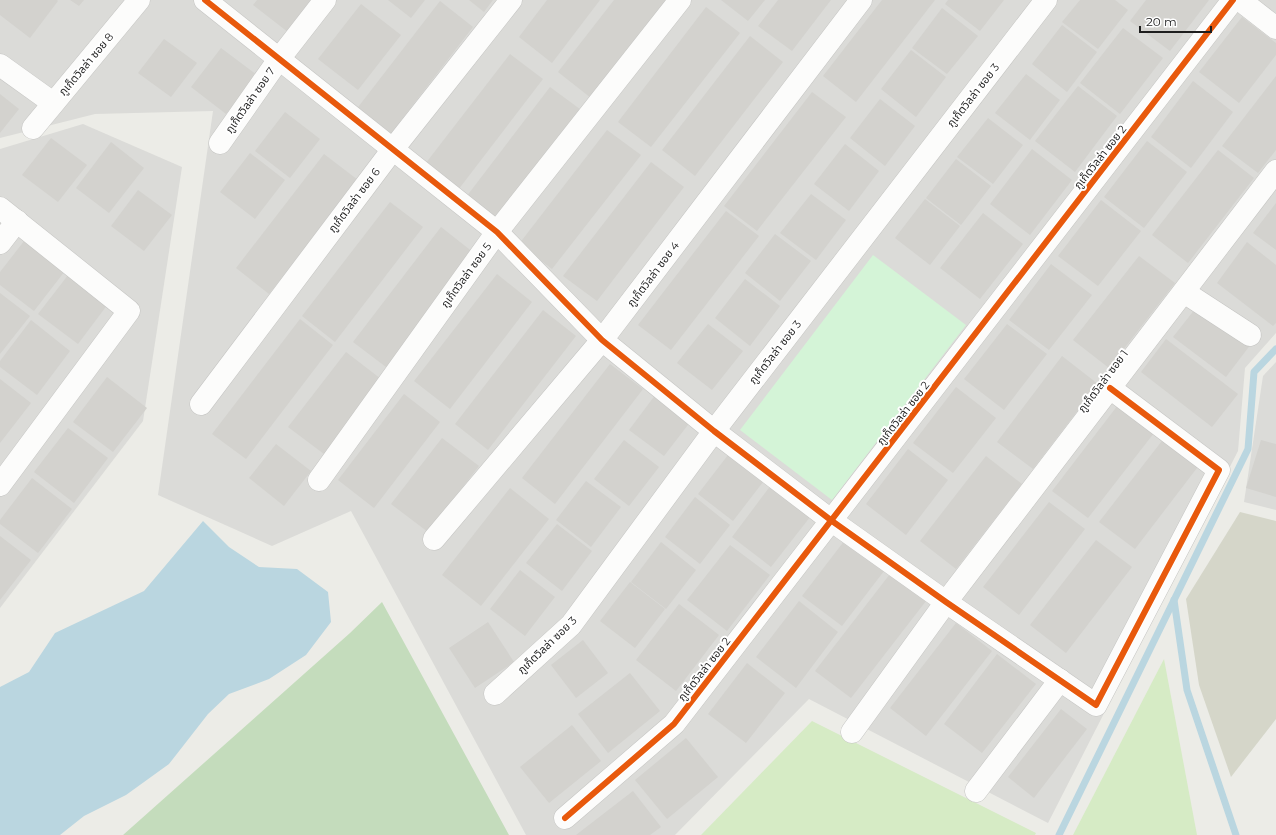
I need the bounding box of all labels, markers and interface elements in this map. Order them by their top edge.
scale bar [1140,8,1211,34]
text: 20 m [1146,14,1177,29]
street label: ภูเก็ตวิลล่า ซอย 8 [56,30,116,98]
street label: ภูเก็ตวิลล่า ซอย 3 [944,60,1002,130]
street label: ภูเก็ตวิลล่า ซอย 7 [222,64,278,136]
street label: ภูเก็ตวิลล่า ซอย 2 [1071,122,1129,192]
street label: ภูเก็ตวิลล่า ซอย 6 [325,165,383,235]
street label: ภูเก็ตวิลล่า ซอย 4 [624,238,682,309]
street label: ภูเก็ตวิลล่า ซอย 5 [438,240,494,310]
street label: ภูเก็ตวิลล่า ซอย 3 [746,317,804,387]
street label: ภูเก็ตวิลล่า ซอย 1 [1075,347,1131,415]
street label: ภูเก็ตวิลล่า ซอย 2 [874,378,932,448]
street label: ภูเก็ตวิลล่า ซอย 3 [514,613,580,677]
street label: ภูเก็ตวิลล่า ซอย 2 [675,634,733,704]

